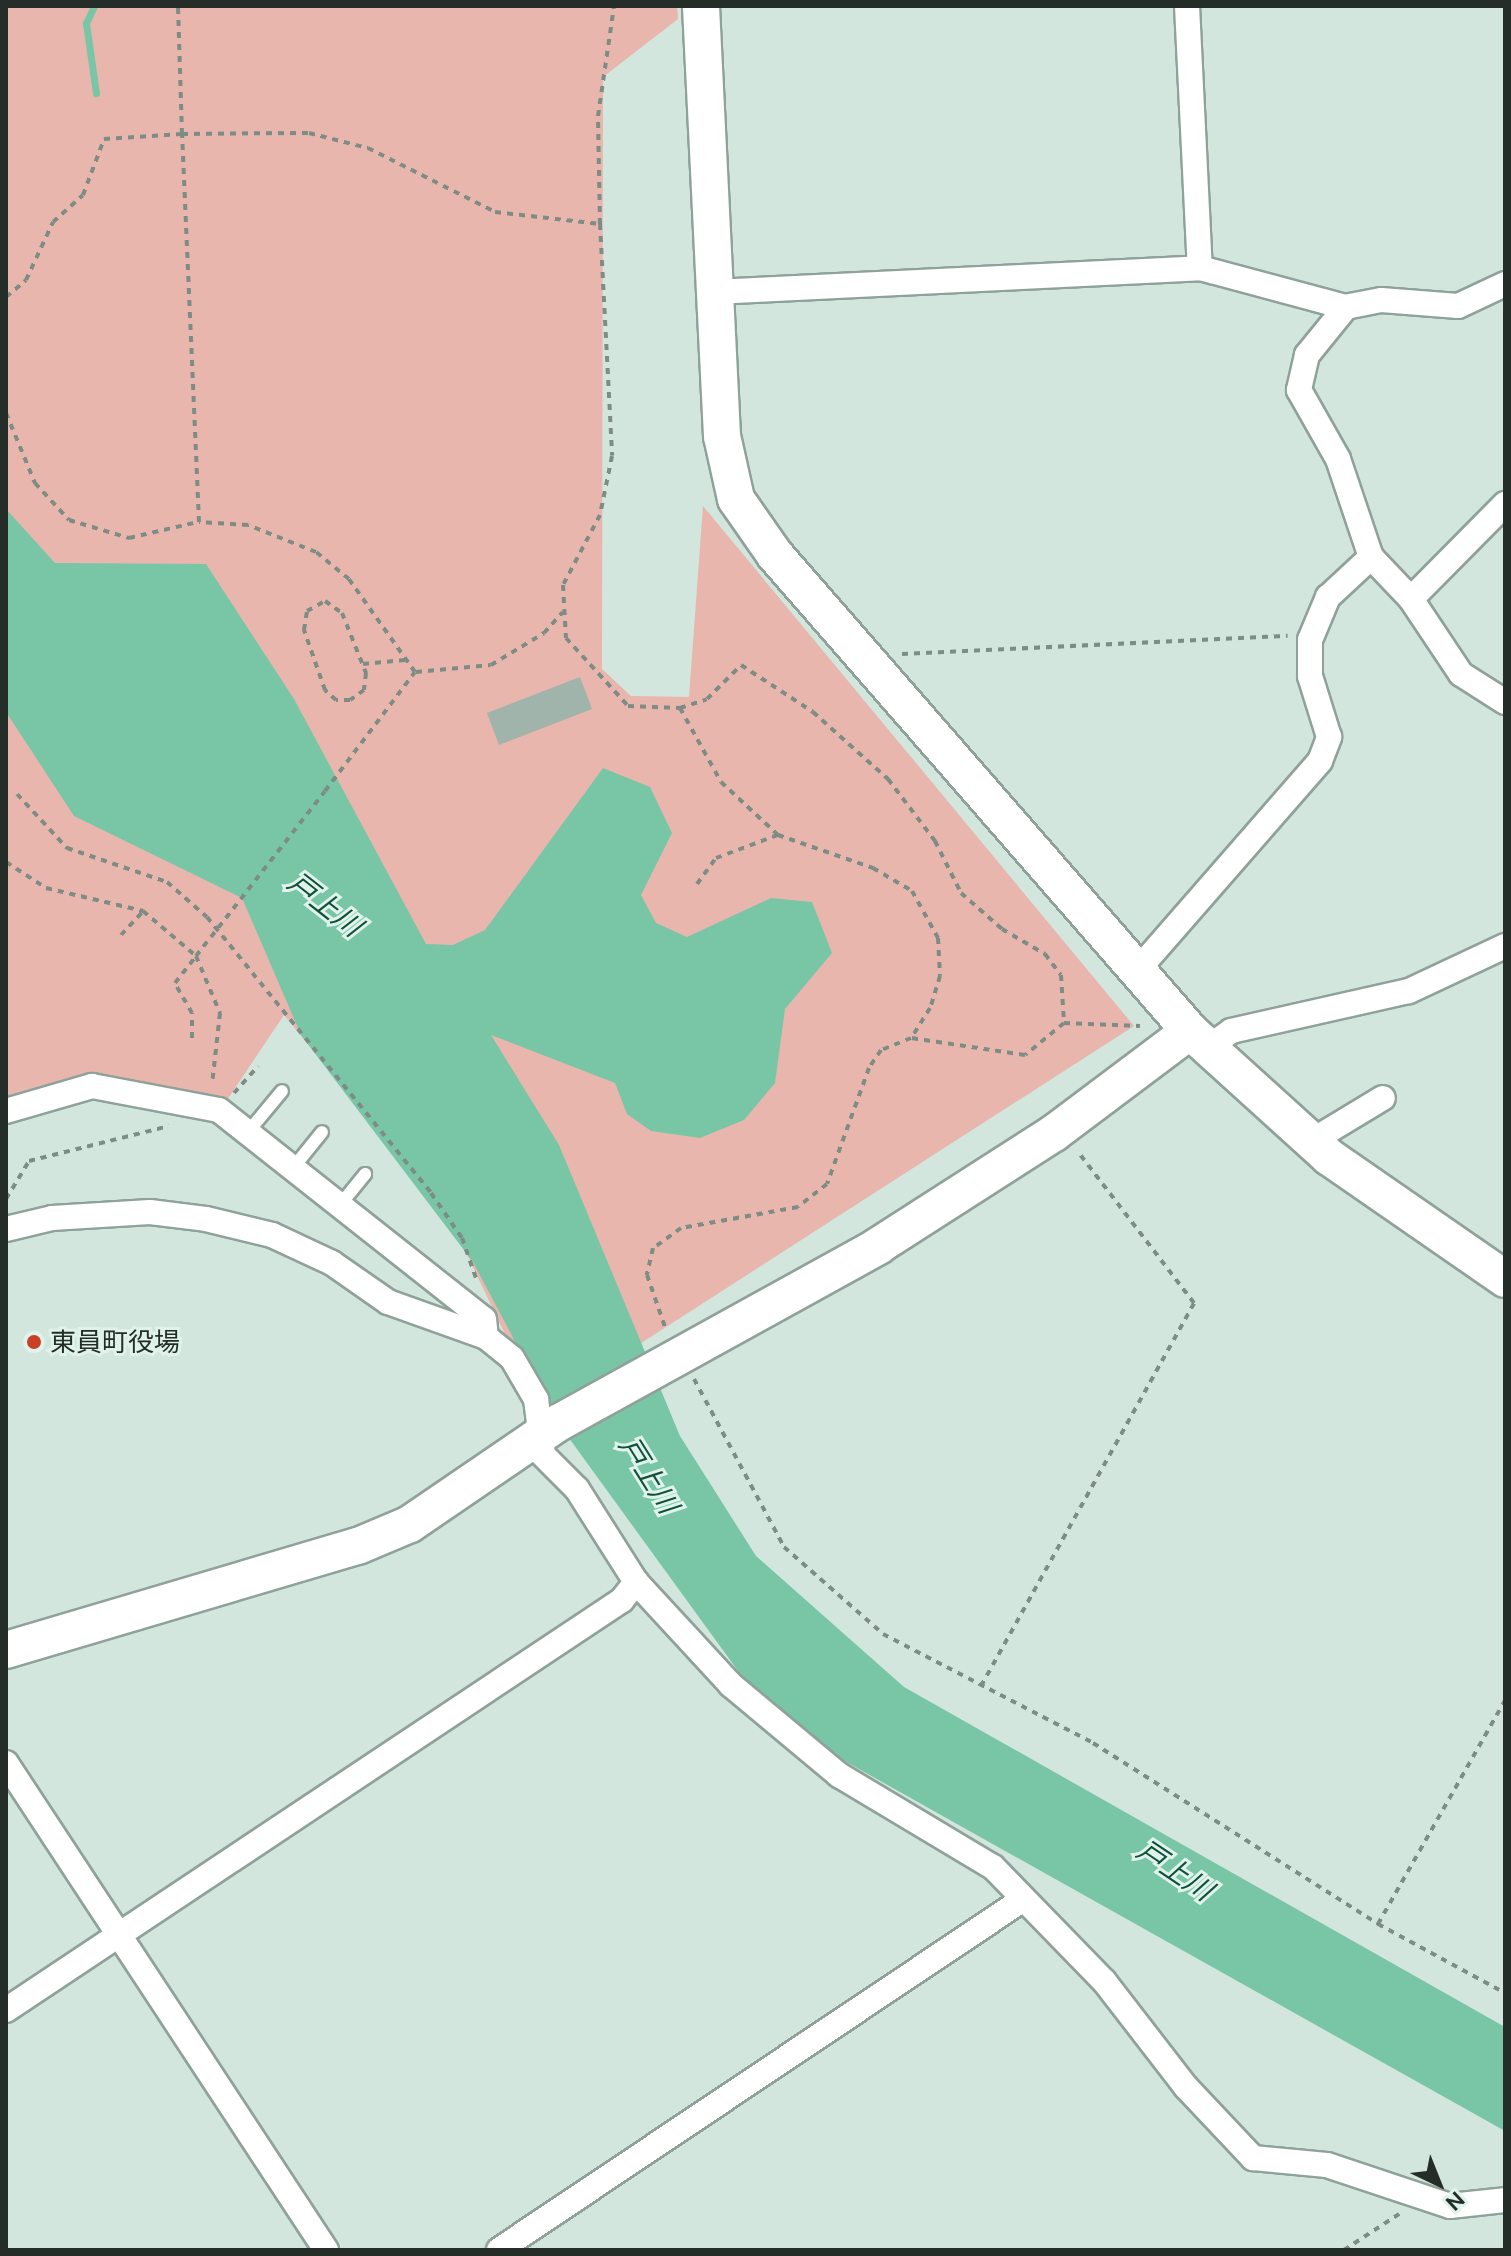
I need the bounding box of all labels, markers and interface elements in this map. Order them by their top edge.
water label: 戸上川 [282,865,368,943]
place label: 東員町役場 [50,1326,180,1358]
marker: 東員町役場 [25,1333,43,1351]
water label: 戸上川 [612,1430,686,1520]
water label: 戸上川 [1131,1833,1219,1907]
north arrow [1399,2144,1479,2224]
text: N [1441,2187,1470,2217]

